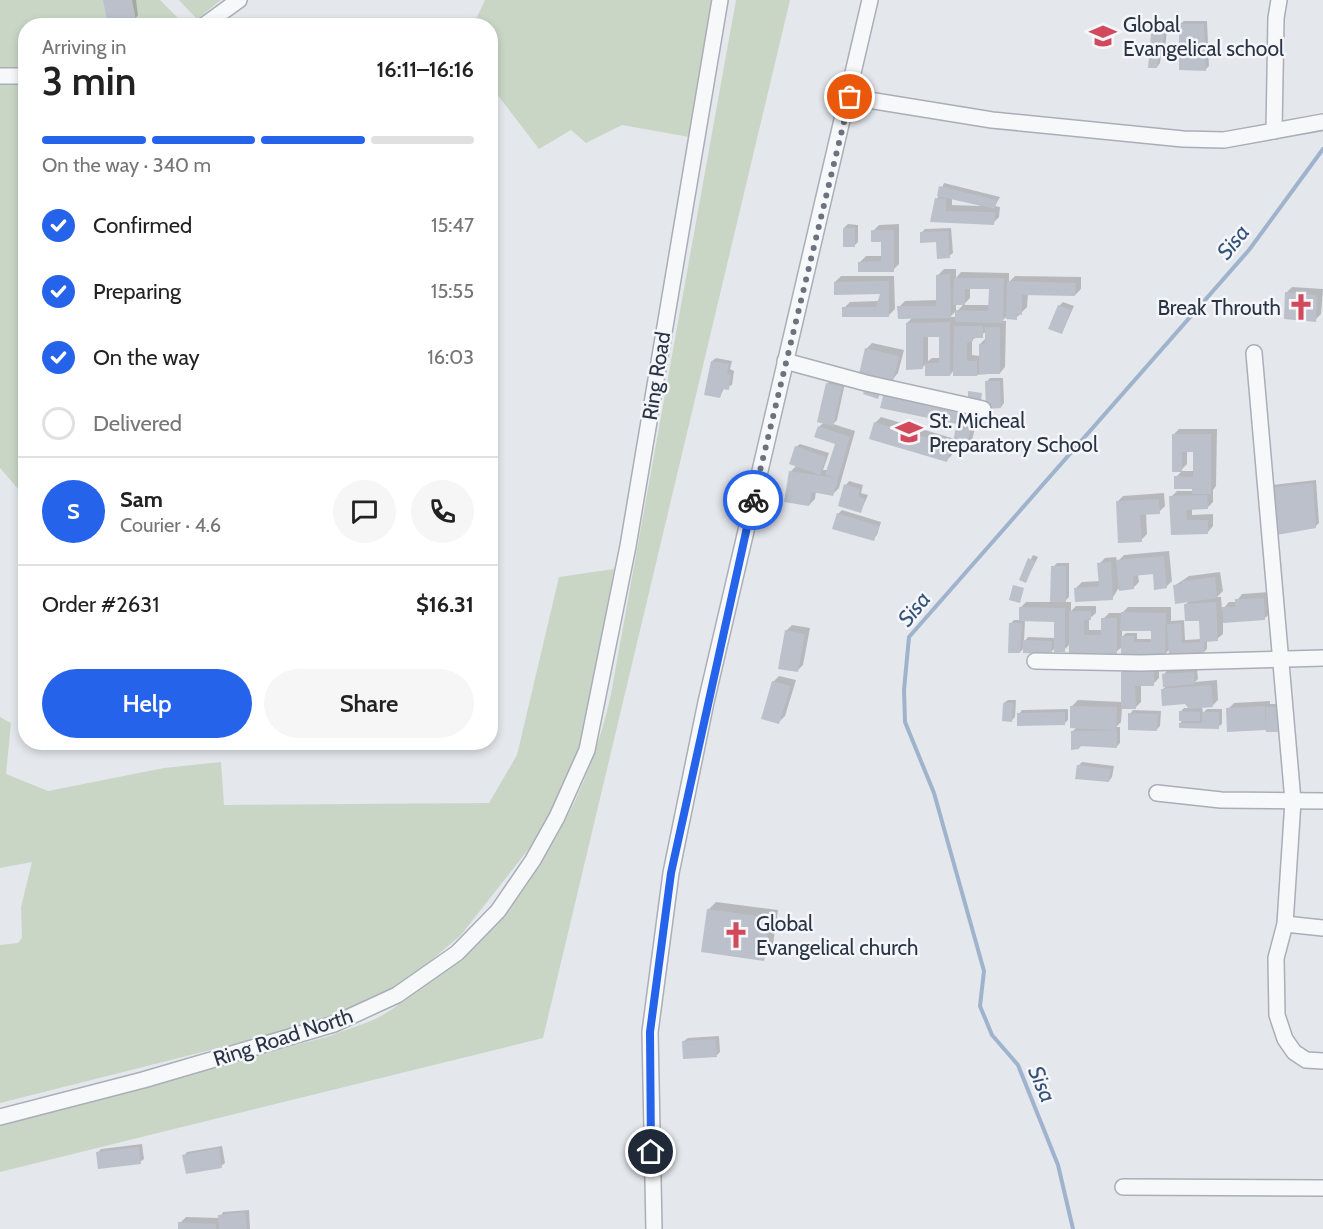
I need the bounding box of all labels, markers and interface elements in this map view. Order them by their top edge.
place label: Global Evangelical school [1123,12,1284,61]
school or university icon: Global Evangelical school [1088,21,1118,51]
text: Arriving in [42,35,126,59]
text: 16:11–16:16 [377,56,474,83]
text: 3 min [42,57,136,105]
pin [824,71,875,122]
icon: bag [833,80,866,113]
text: On the way · 340 m [42,153,211,177]
icon: check [42,209,75,242]
text: Confirmed [93,212,192,239]
text: 15:47 [431,213,474,237]
water label: Sisa [1211,219,1255,265]
icon: check [42,275,75,308]
text: Preparing [93,278,181,305]
text: 15:55 [431,279,474,303]
church icon: Break Throuth [1286,292,1316,322]
place label: Break Throuth [1157,295,1281,320]
street label: Ring Road [637,330,675,422]
icon: check [42,341,75,374]
text: On the way [93,344,200,371]
text: 16:03 [427,345,474,369]
place label: St. Micheal Preparatory School [929,408,1098,457]
text: Delivered [93,410,182,437]
school or university icon: St. Micheal Preparatory School [894,417,924,447]
courier [723,470,783,530]
button: chat [333,480,396,543]
button: phone [411,480,474,543]
icon: bike [737,484,770,517]
text: Sam [120,486,163,513]
text: S [67,498,80,525]
text: Courier · 4.6 [120,513,221,537]
water label: Sisa [892,586,936,632]
text: Order #2631 [42,591,159,618]
text: $16.31 [416,591,474,618]
button: Help [42,669,252,738]
button: Share [264,669,474,738]
place label: Global Evangelical church [756,911,918,960]
church icon: Global Evangelical church [721,920,751,950]
street label: Ring Road North [210,1003,356,1071]
water label: Sisa [1022,1062,1062,1106]
pin [625,1126,676,1177]
icon: home [634,1135,667,1168]

